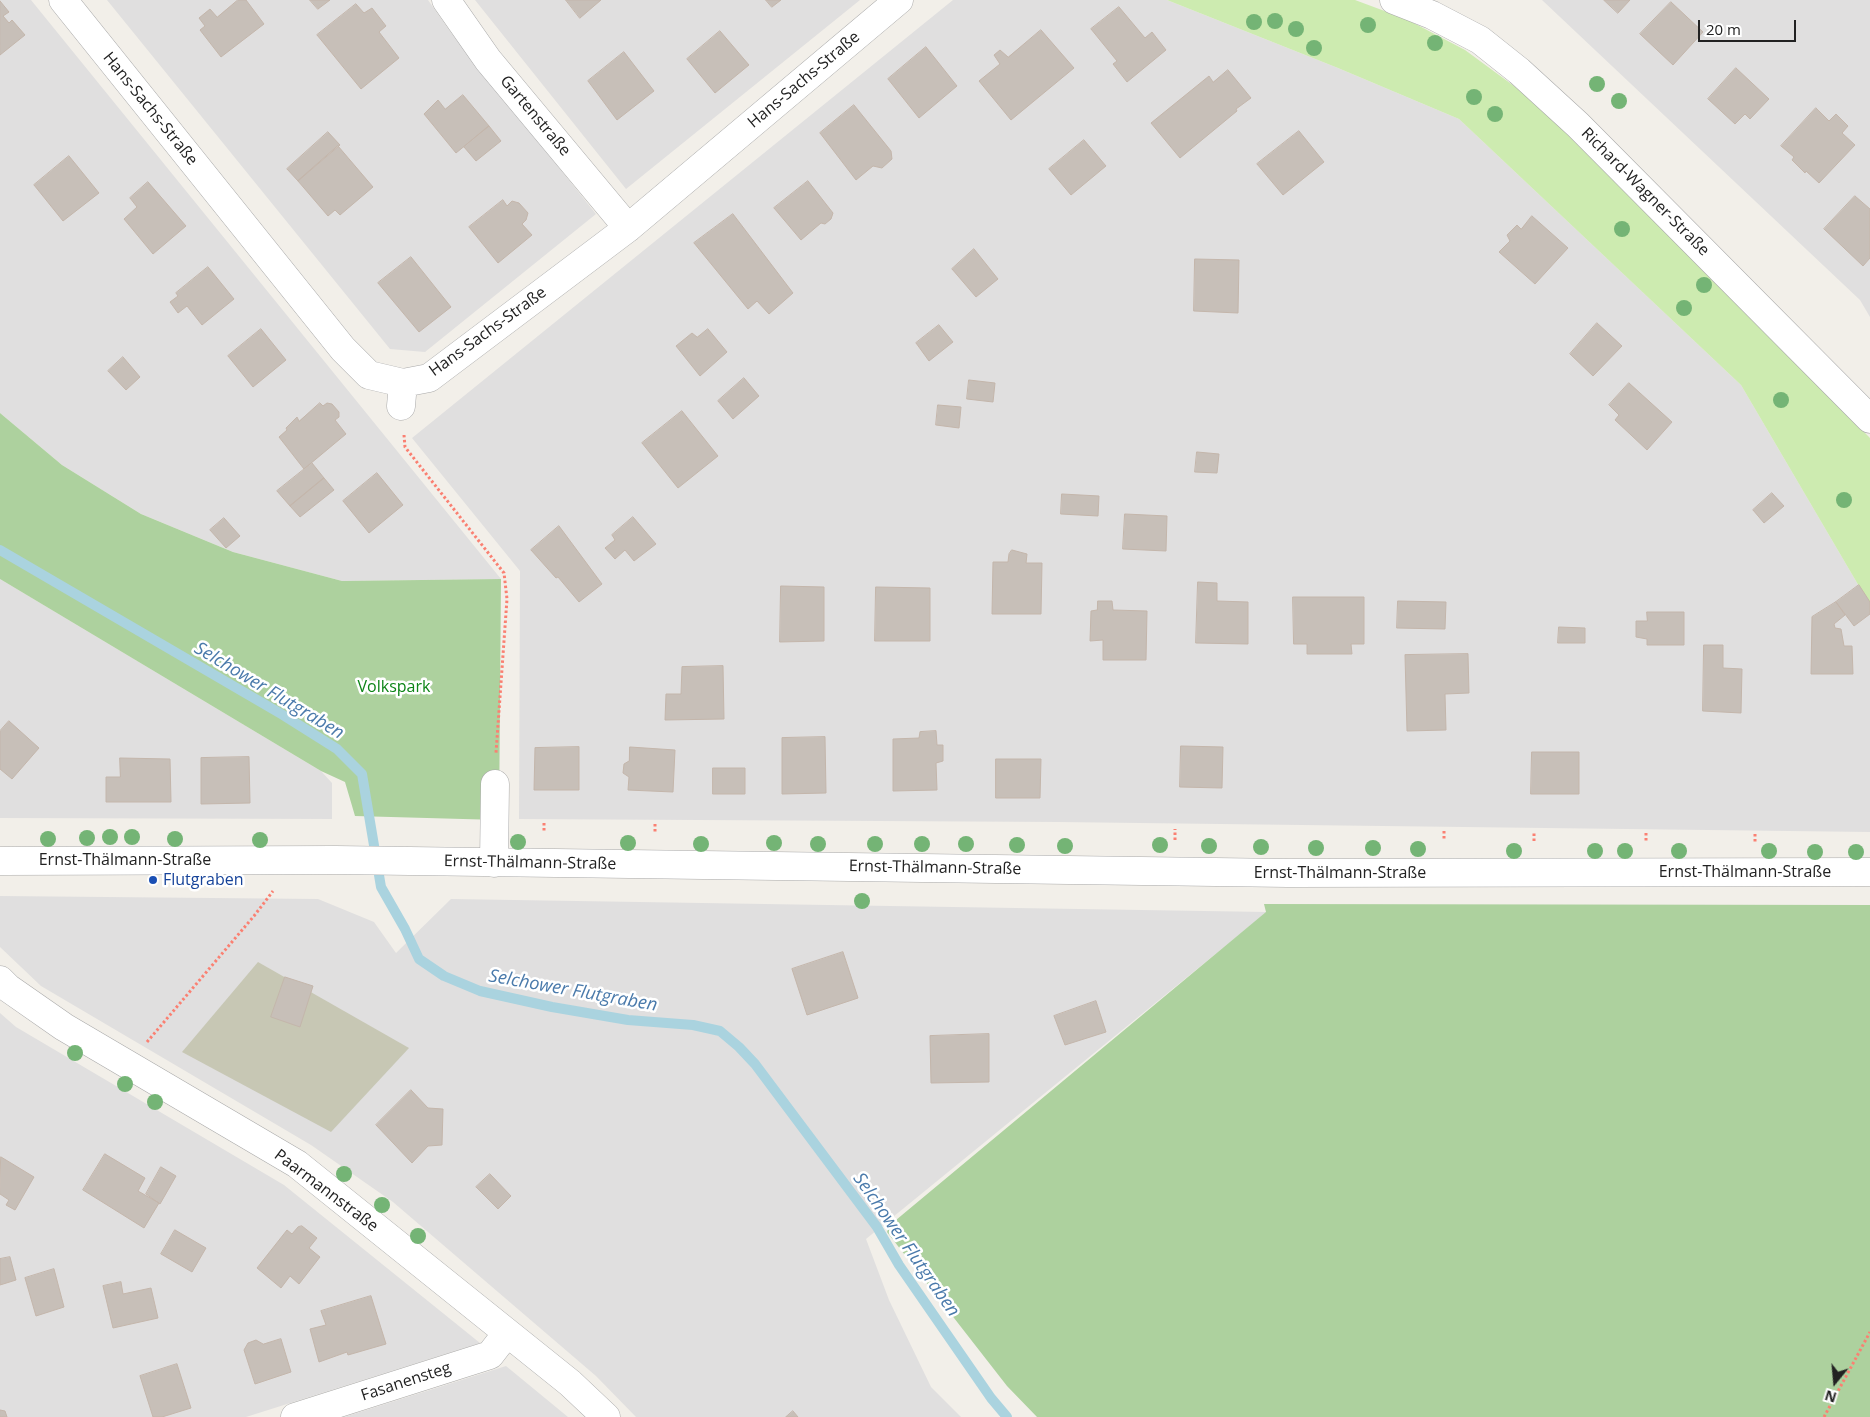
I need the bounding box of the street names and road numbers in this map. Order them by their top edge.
street label: Hans-Sachs-Straße [744,28,864,132]
street label: Hans-Sachs-Straße [98,49,202,169]
street label: Gartenstraße [496,72,574,160]
street label: Richard-Wagner-Straße [1577,124,1713,260]
street label: Hans-Sachs-Straße [426,283,550,381]
street label: Ernst-Thälmann-Straße [39,850,211,870]
street label: Ernst-Thälmann-Straße [444,852,616,874]
street label: Ernst-Thälmann-Straße [849,857,1021,879]
street label: Ernst-Thälmann-Straße [1659,862,1831,882]
street label: Ernst-Thälmann-Straße [1254,863,1426,883]
street label: Paarmannstraße [270,1146,382,1236]
street label: Fasanensteg [359,1358,453,1406]

